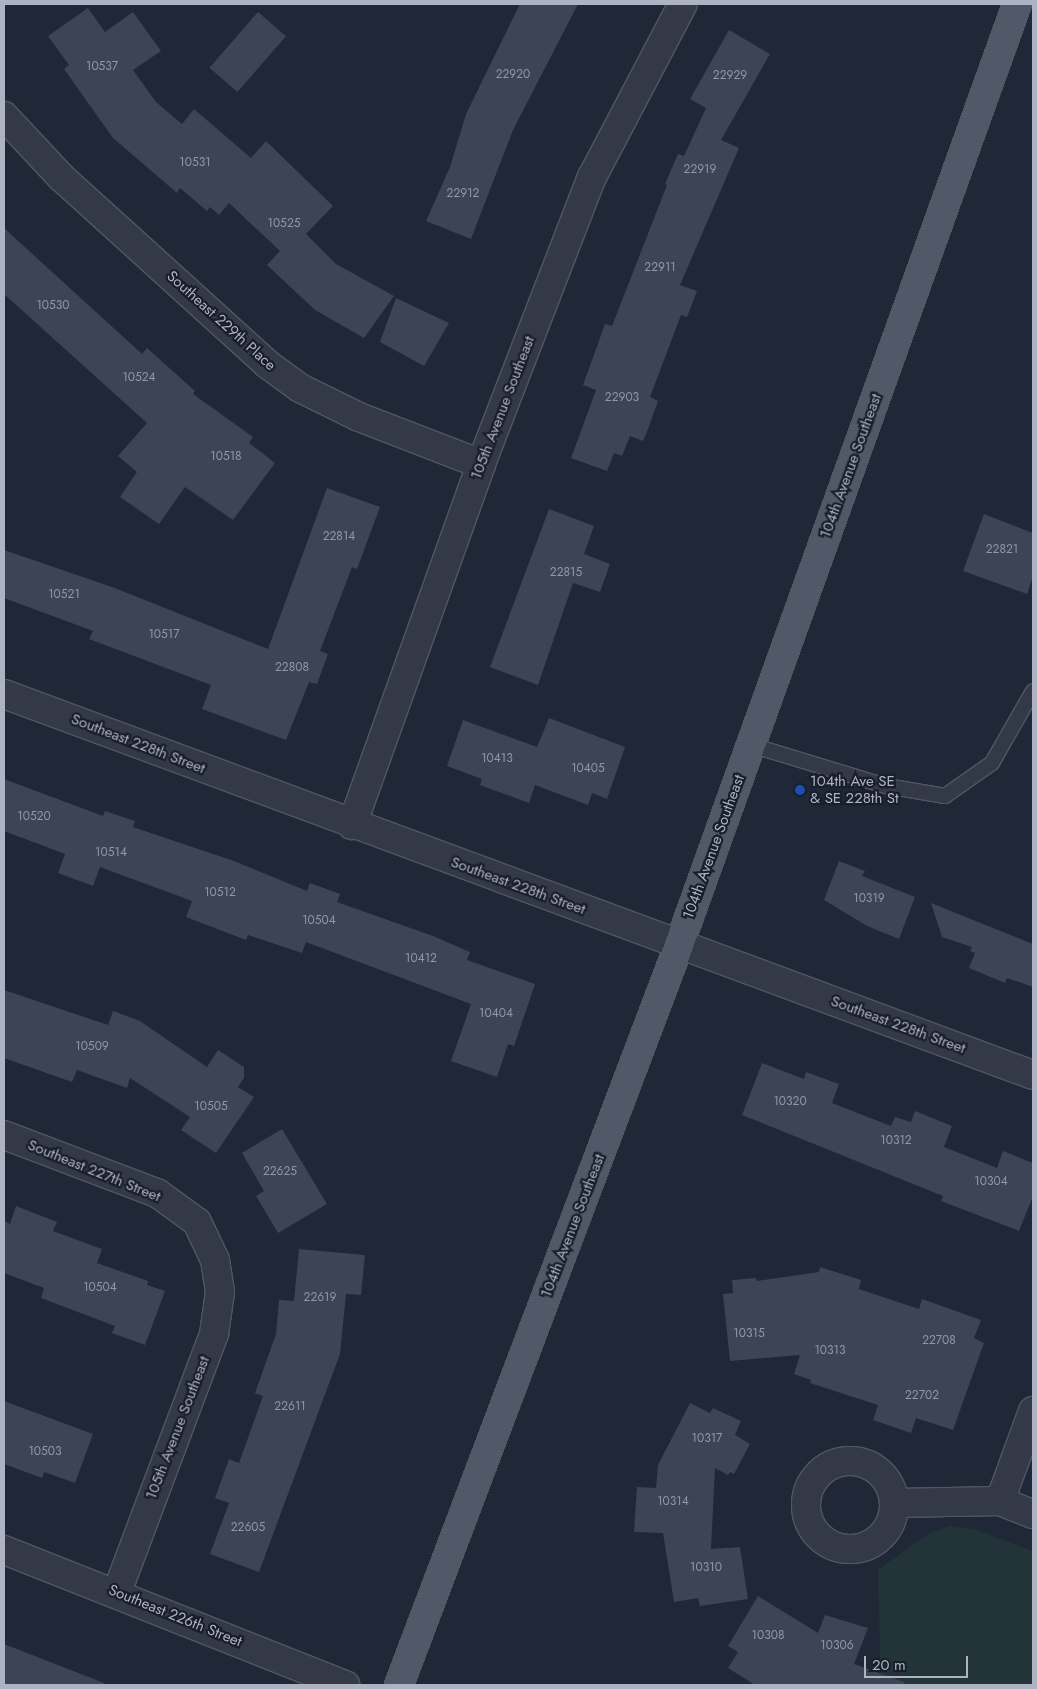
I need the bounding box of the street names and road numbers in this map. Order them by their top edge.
street label: Southeast 229th Place [163,267,279,375]
street label: 105th Avenue Southeast [467,334,539,482]
street label: 104th Avenue Southeast [817,391,885,541]
street label: Southeast 228th Street [69,710,207,778]
street label: 104th Avenue Southeast [680,772,748,922]
street label: Southeast 228th Street [448,853,588,919]
street label: Southeast 228th Street [828,992,968,1058]
street label: Southeast 227th Street [25,1136,163,1206]
street label: 104th Avenue Southeast [537,1152,609,1300]
street label: 105th Avenue Southeast [142,1354,214,1502]
street label: Southeast 226th Street [106,1581,244,1651]

